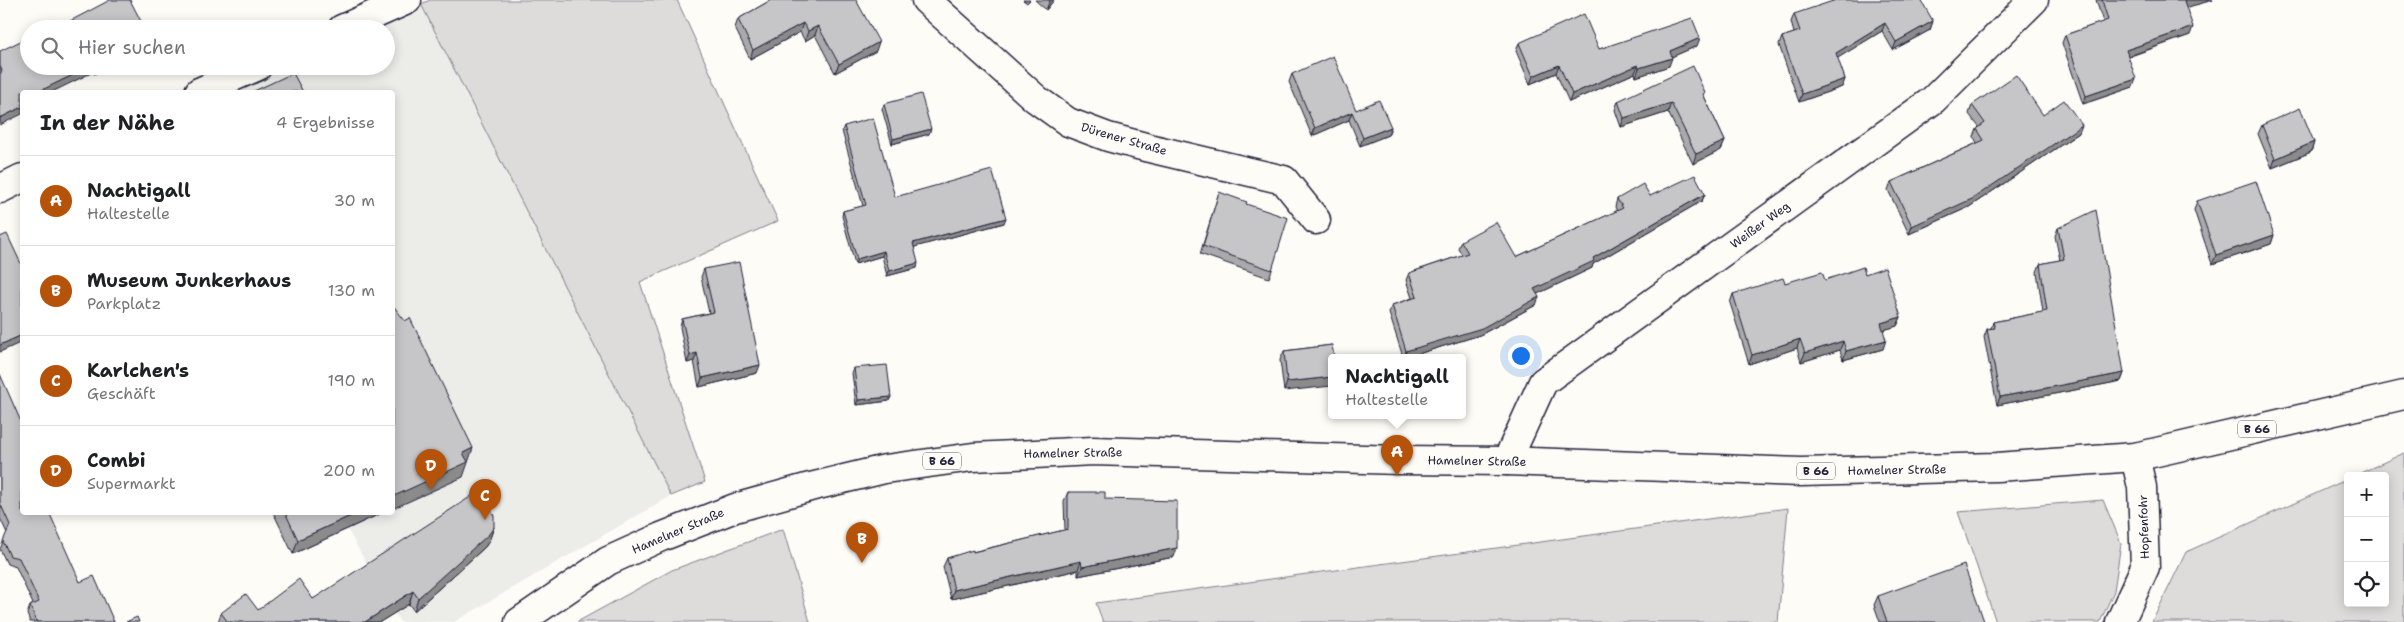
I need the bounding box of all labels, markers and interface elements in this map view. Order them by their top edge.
search box [20,20,395,75]
icon: search [38,34,66,62]
text: Hier suchen [78,35,186,60]
text: In der Nähe [40,109,175,137]
text: 4 Ergebnisse [276,112,375,133]
street label: Dürener Straße [1079,119,1169,159]
text: Nachtigall [87,178,191,203]
text: A [50,190,62,211]
text: 30 m [334,190,375,211]
street label: Weißer Weg [1727,198,1793,252]
text: Haltestelle [87,203,170,224]
text: Museum Junkerhaus [87,268,291,293]
text: B [51,280,61,301]
text: 130 m [328,280,375,301]
text: Parkplatz [87,293,161,314]
your location [1508,343,1534,369]
popup [1328,354,1466,419]
text: Karlchen's [87,358,189,383]
text: Nachtigall [1345,364,1449,389]
text: C [51,370,61,391]
text: 190 m [328,370,375,391]
text: Geschäft [87,383,156,404]
text: Haltestelle [1345,389,1428,410]
road number: B 66 [2238,420,2276,438]
pin: A [1381,435,1413,476]
street label: Hamelner Straße [1023,444,1123,462]
text: Combi [87,448,146,473]
pin: D [415,449,447,490]
road number: B 66 [923,452,961,470]
street label: Hamelner Straße [1427,452,1527,470]
text: D [50,460,62,481]
text: 200 m [323,460,375,481]
street label: Hamelner Straße [1847,461,1947,479]
road number: B 66 [1797,462,1835,480]
map controls [2344,472,2389,607]
button: + [2344,472,2389,517]
text: Supermarkt [87,473,176,494]
pin: C [469,479,501,520]
street label: Hopfenfohr [2135,494,2153,560]
street label: Hamelner Straße [629,504,727,558]
button: − [2344,517,2389,562]
pin: B [846,522,878,563]
button: locate [2344,562,2389,607]

